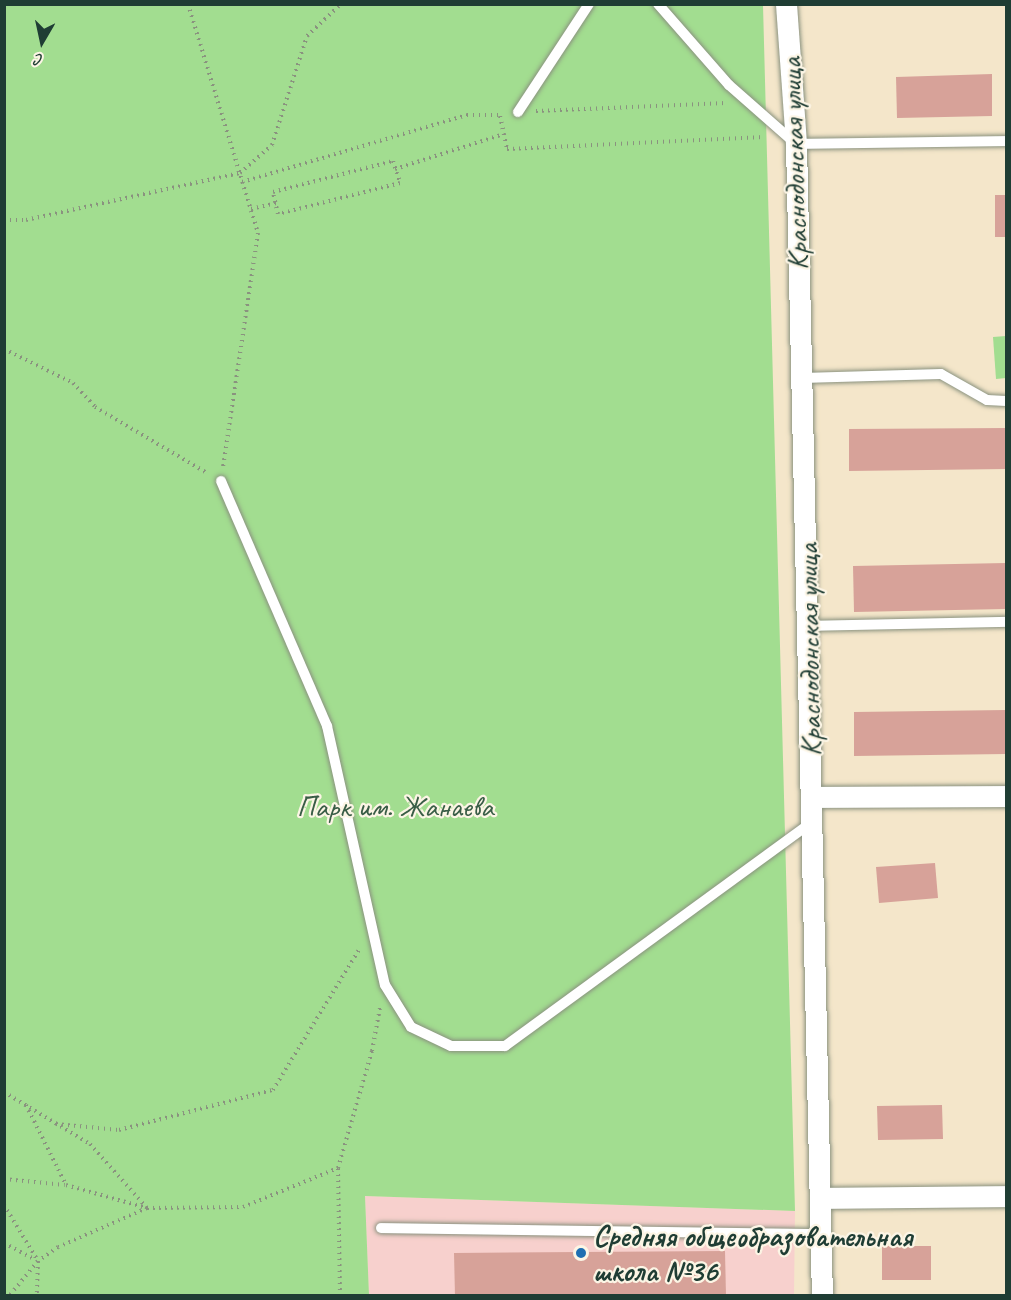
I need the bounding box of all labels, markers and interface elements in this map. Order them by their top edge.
north arrow [12,12,72,72]
text: С [34,49,45,70]
street label: Краснодонская улица [772,55,816,273]
street label: Краснодонская улица [789,542,829,758]
park label: Парк им. Жанаева [298,788,492,824]
place label: Средняя общеобразовательная школа №36 [593,1218,912,1288]
marker: Средняя общеобразовательная школа №36 [574,1246,588,1260]

